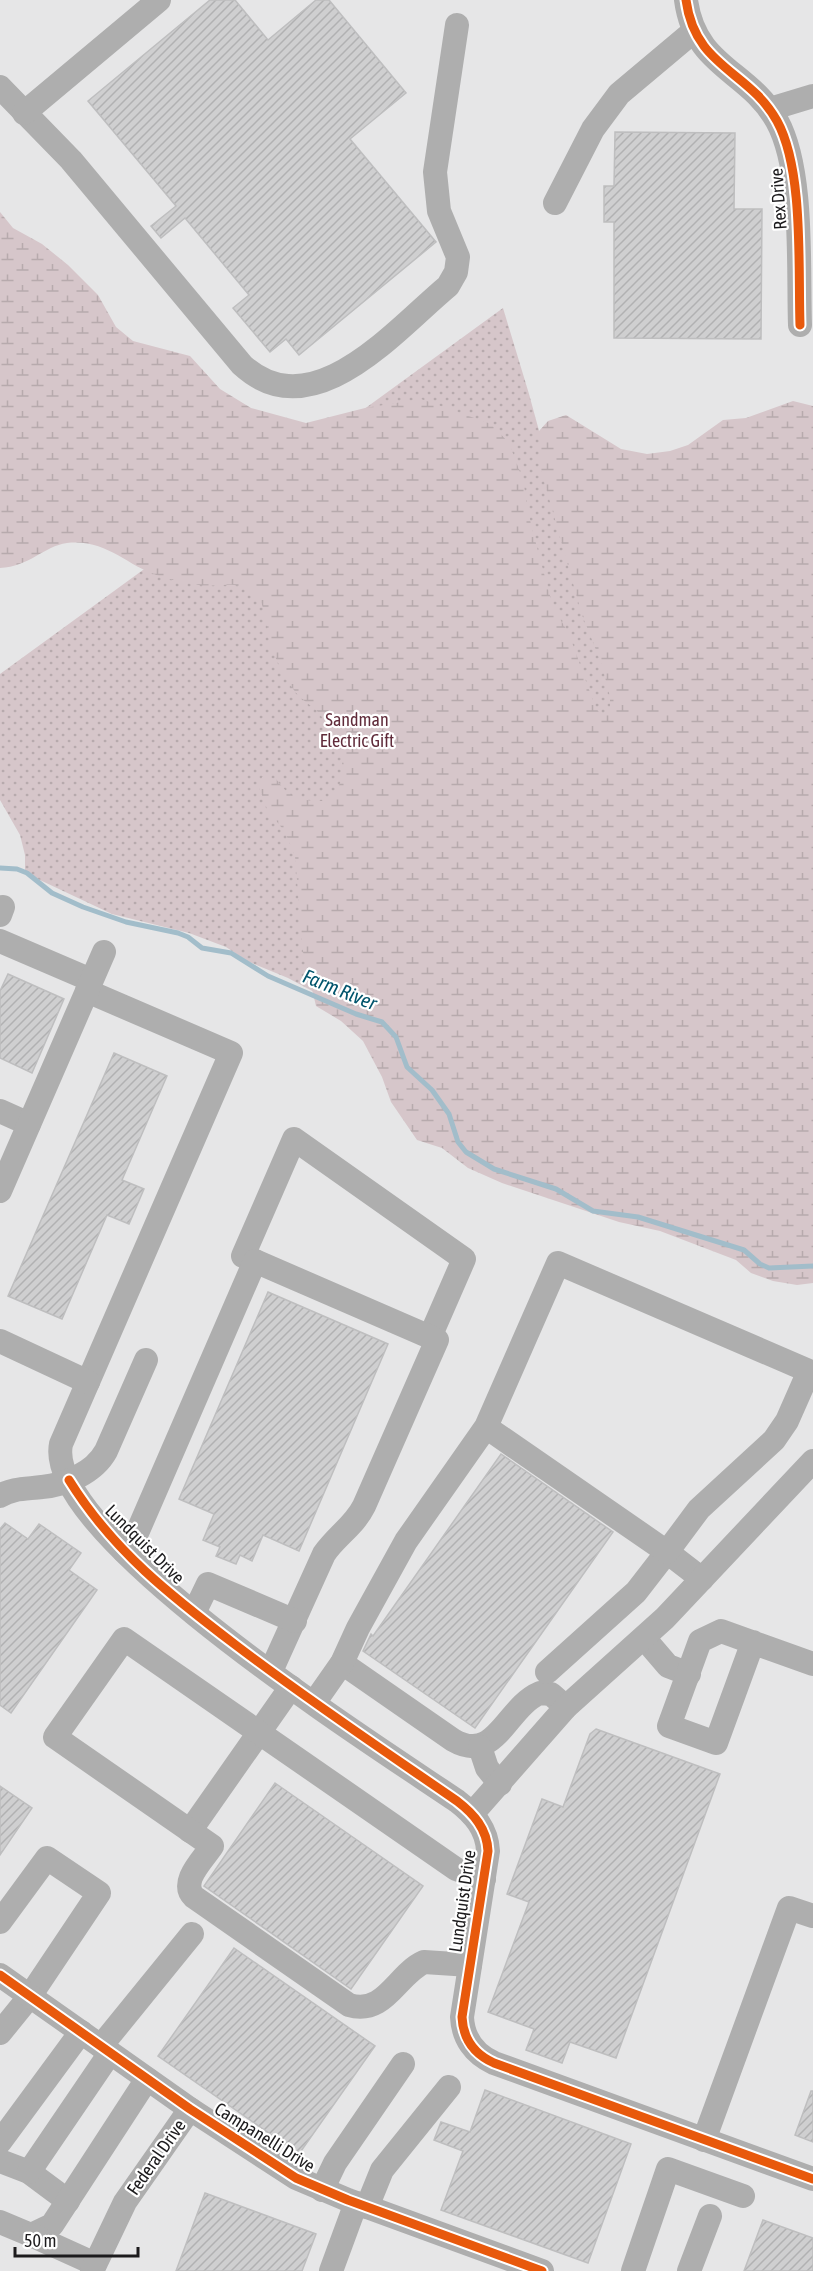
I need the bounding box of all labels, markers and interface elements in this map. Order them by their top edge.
street label: Rex Drive [765,168,791,230]
park label: Sandman Electric Gift [320,709,394,751]
water label: Farm River [300,964,381,1015]
street label: Lundquist Drive [101,1500,189,1588]
street label: Lundquist Drive [444,1848,480,1954]
street label: Campanelli Drive [211,2098,319,2176]
street label: Federal Drive [122,2115,190,2199]
scale bar [15,2220,138,2258]
text: 50 m [24,2230,56,2251]

